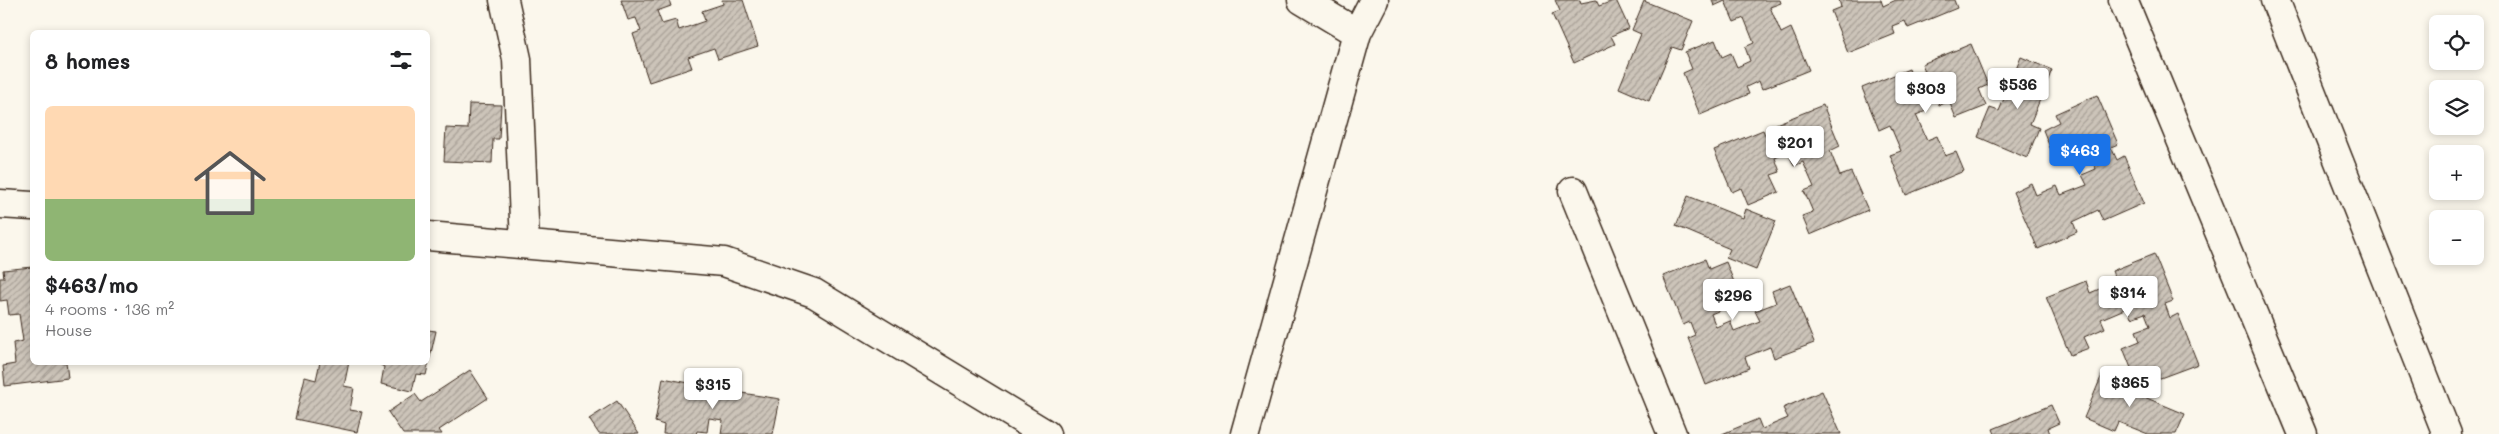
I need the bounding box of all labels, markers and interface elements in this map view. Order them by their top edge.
map controls [2429,15,2484,265]
button: locate [2429,15,2484,70]
icon: filters [387,46,415,74]
text: 8 homes [45,47,130,74]
pin: $536 [1988,68,2048,110]
pin: $303 [1896,72,1956,114]
text: $536 [1999,73,2037,94]
text: $303 [1906,77,1946,98]
button: layers [2429,80,2484,135]
pin: $201 [1765,126,1825,168]
text: $201 [1777,131,1813,152]
pin: $463 [2050,134,2110,176]
icon: home [185,138,275,228]
text: $463 [2060,139,2100,160]
button: + [2429,145,2484,200]
button: − [2429,210,2484,265]
text: $463/mo [45,271,138,298]
pin: $314 [2098,276,2158,318]
pin: $296 [1703,278,1763,321]
text: $314 [2110,281,2146,302]
text: $296 [1714,284,1752,305]
text: 4 rooms · 136 m² [45,298,174,319]
text: House [45,319,92,340]
pin: $365 [2100,366,2160,408]
pin: $315 [683,368,743,410]
text: $365 [2111,371,2149,392]
text: $315 [695,373,731,394]

